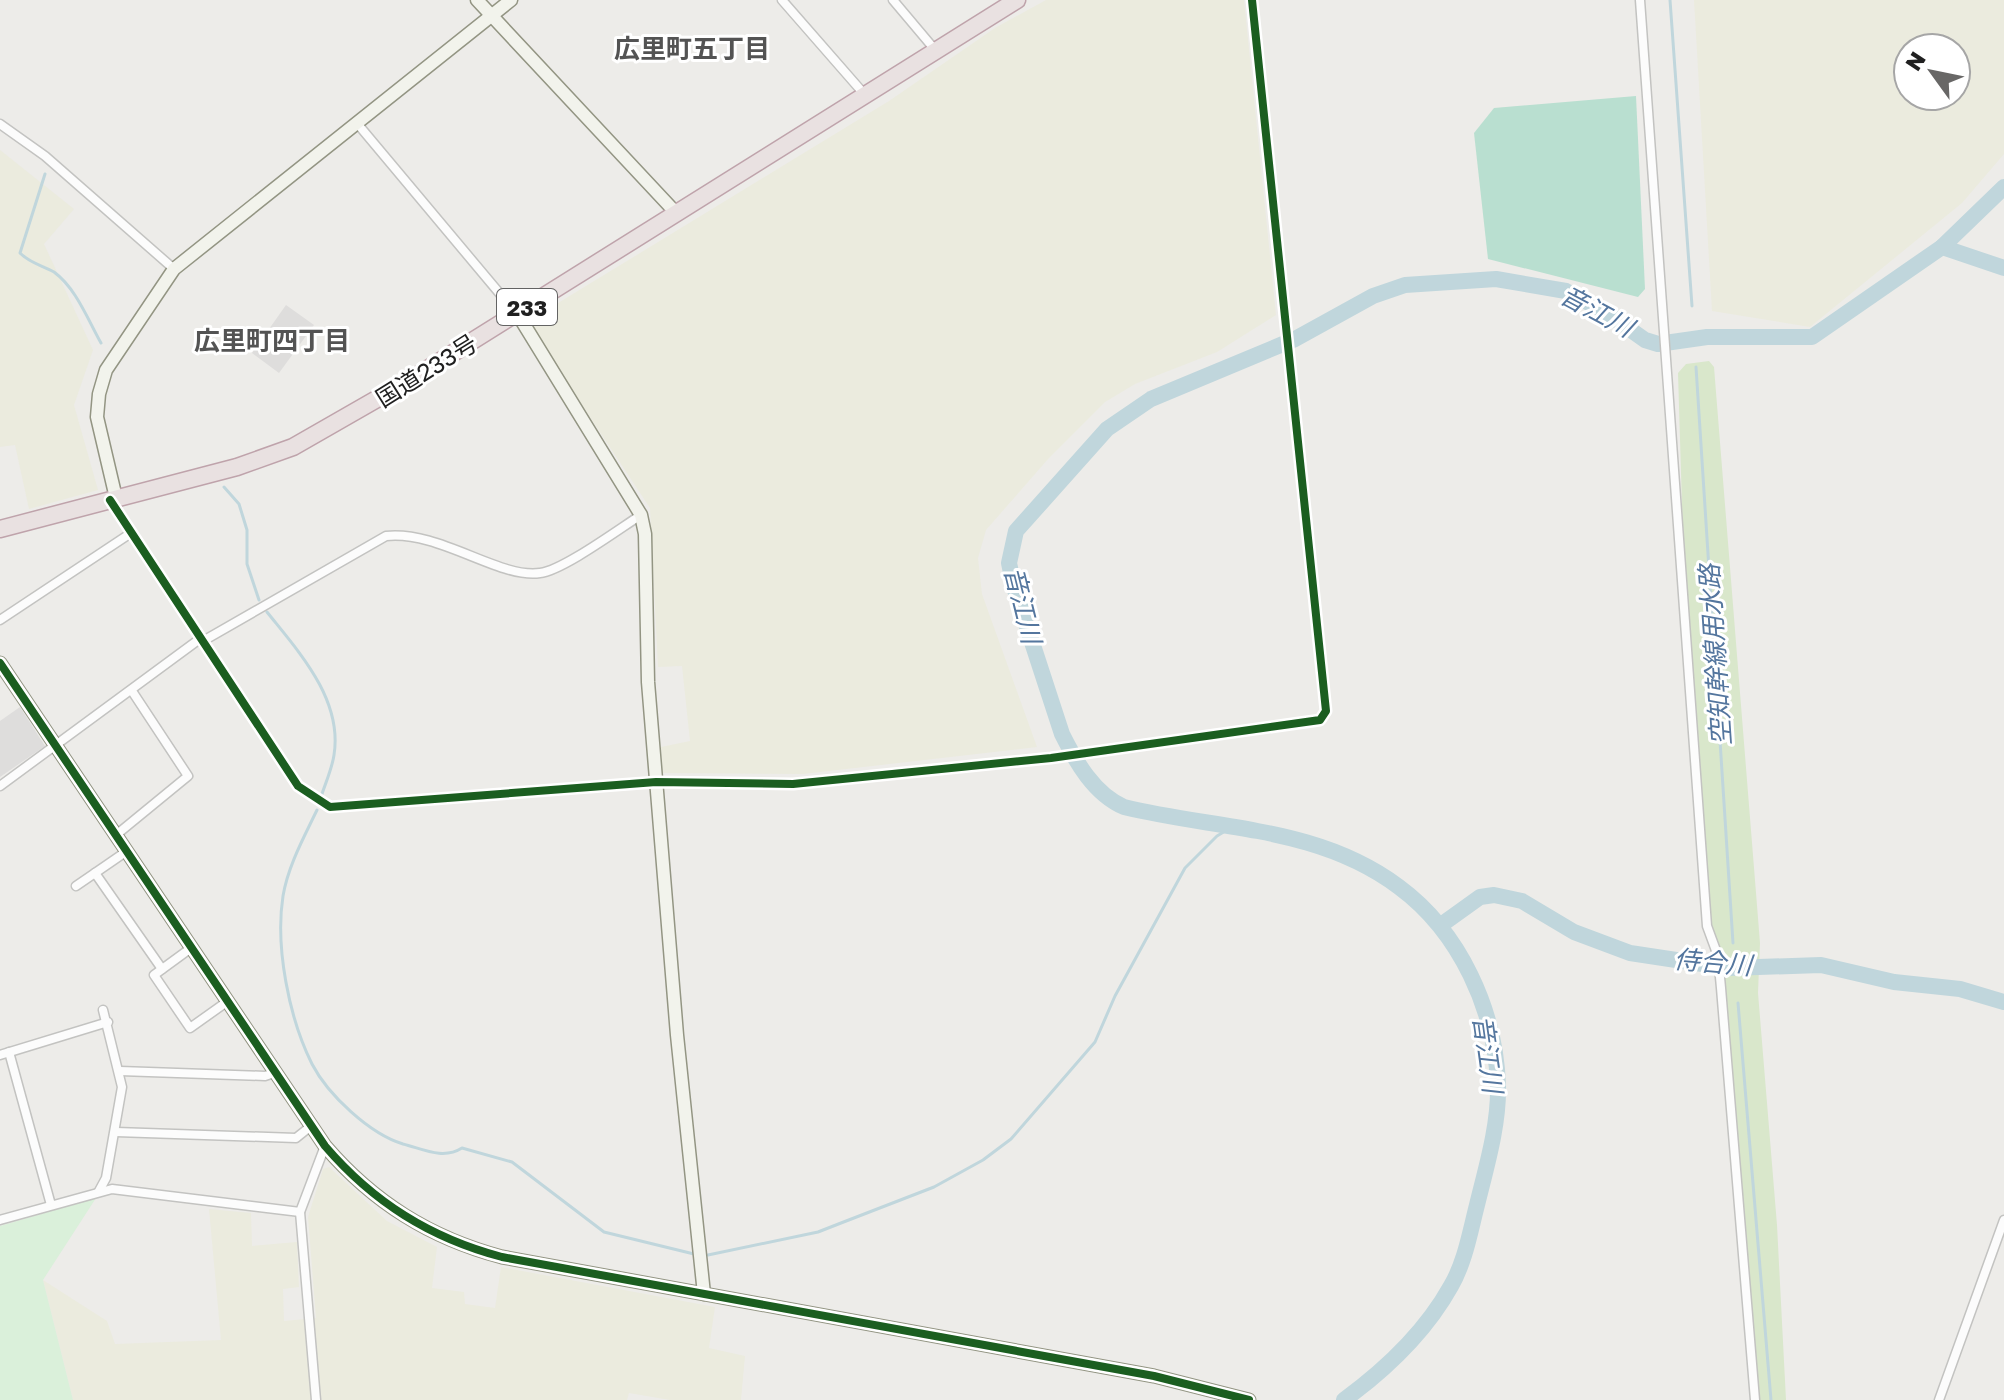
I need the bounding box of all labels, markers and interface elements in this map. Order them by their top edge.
north arrow [1892,32,1972,112]
district label: 広里町五丁目 [614,33,770,64]
text: N [1899,46,1931,75]
water label: 音江川 [1555,279,1641,344]
road number: 233 [497,289,557,325]
district label: 広里町四丁目 [194,325,350,356]
street label: 国道233号 [370,327,482,413]
water label: 空知幹線用水路 [1693,561,1737,747]
water label: 音江川 [999,563,1048,649]
water label: 侍合川 [1673,943,1756,981]
water label: 音江川 [1467,1013,1509,1098]

